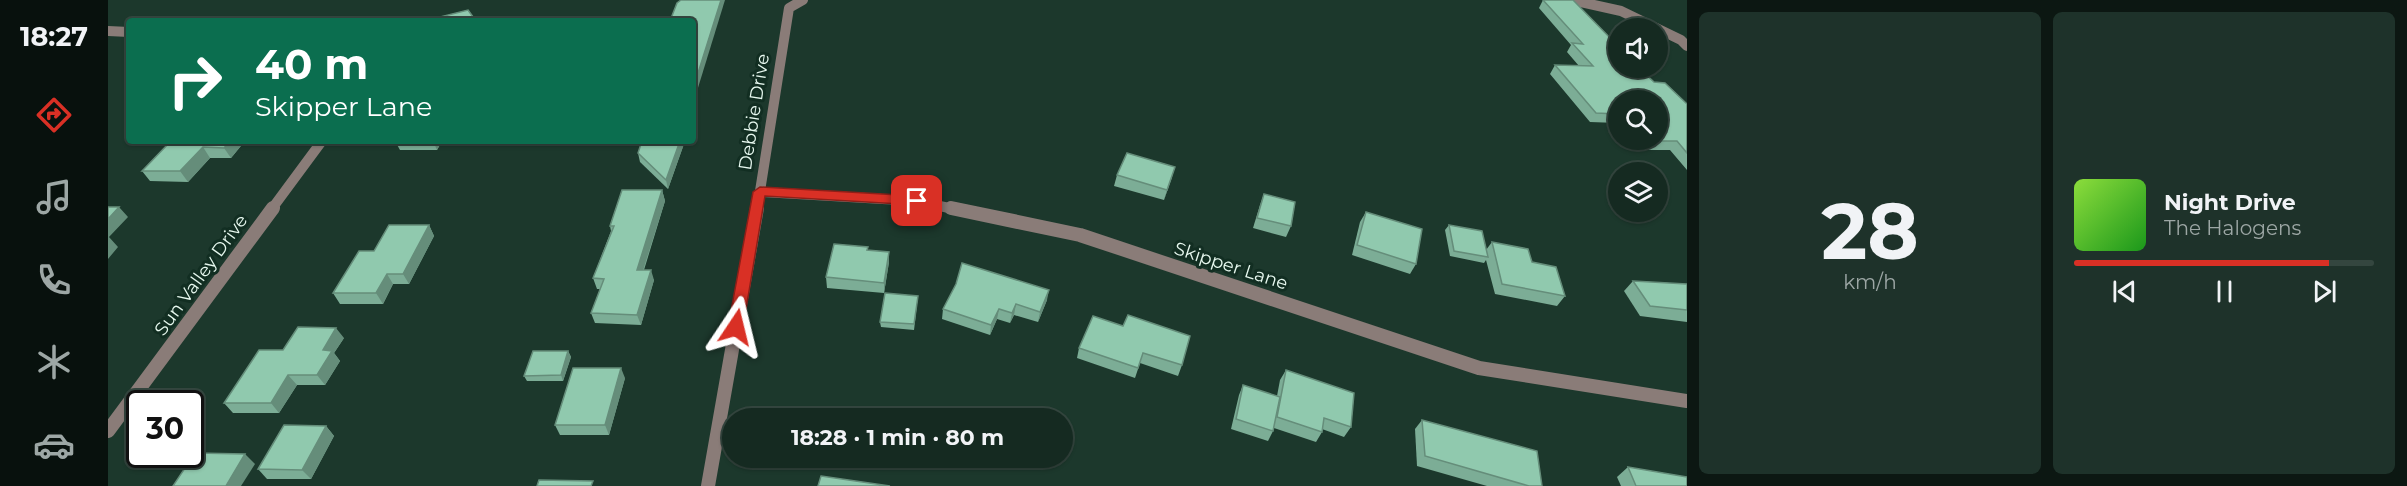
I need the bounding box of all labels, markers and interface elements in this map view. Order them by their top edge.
map controls [1608,18,1668,222]
button: sound [1608,18,1668,78]
text: 18:27 [20,20,88,53]
text: 40 m [255,38,368,90]
icon: right [156,42,234,120]
street label: Debbie Drive [734,52,774,172]
text: Skipper Lane [255,90,432,123]
button: search [1608,90,1668,150]
icon: directions [33,94,75,136]
button: layers [1608,162,1668,222]
pin [891,175,942,226]
icon: music [33,176,75,218]
text: 28 [1821,183,1919,279]
icon: arrive [900,184,933,217]
text: Night Drive [2164,189,2296,216]
street label: Sun Valley Drive [150,210,252,340]
text: The Halogens [2164,216,2301,240]
street label: Skipper Lane [1171,237,1291,295]
icon: phone [33,259,75,301]
text: km/h [1843,270,1897,294]
icon: previous [2108,275,2141,308]
icon: pause [2208,275,2241,308]
icon: next [2308,275,2341,308]
position arrow [704,295,768,359]
icon: climate [33,341,75,383]
speed limit sign: 30 [126,390,204,468]
icon: car [33,424,75,466]
text: 18:28 · 1 min · 80 m [791,424,1004,451]

